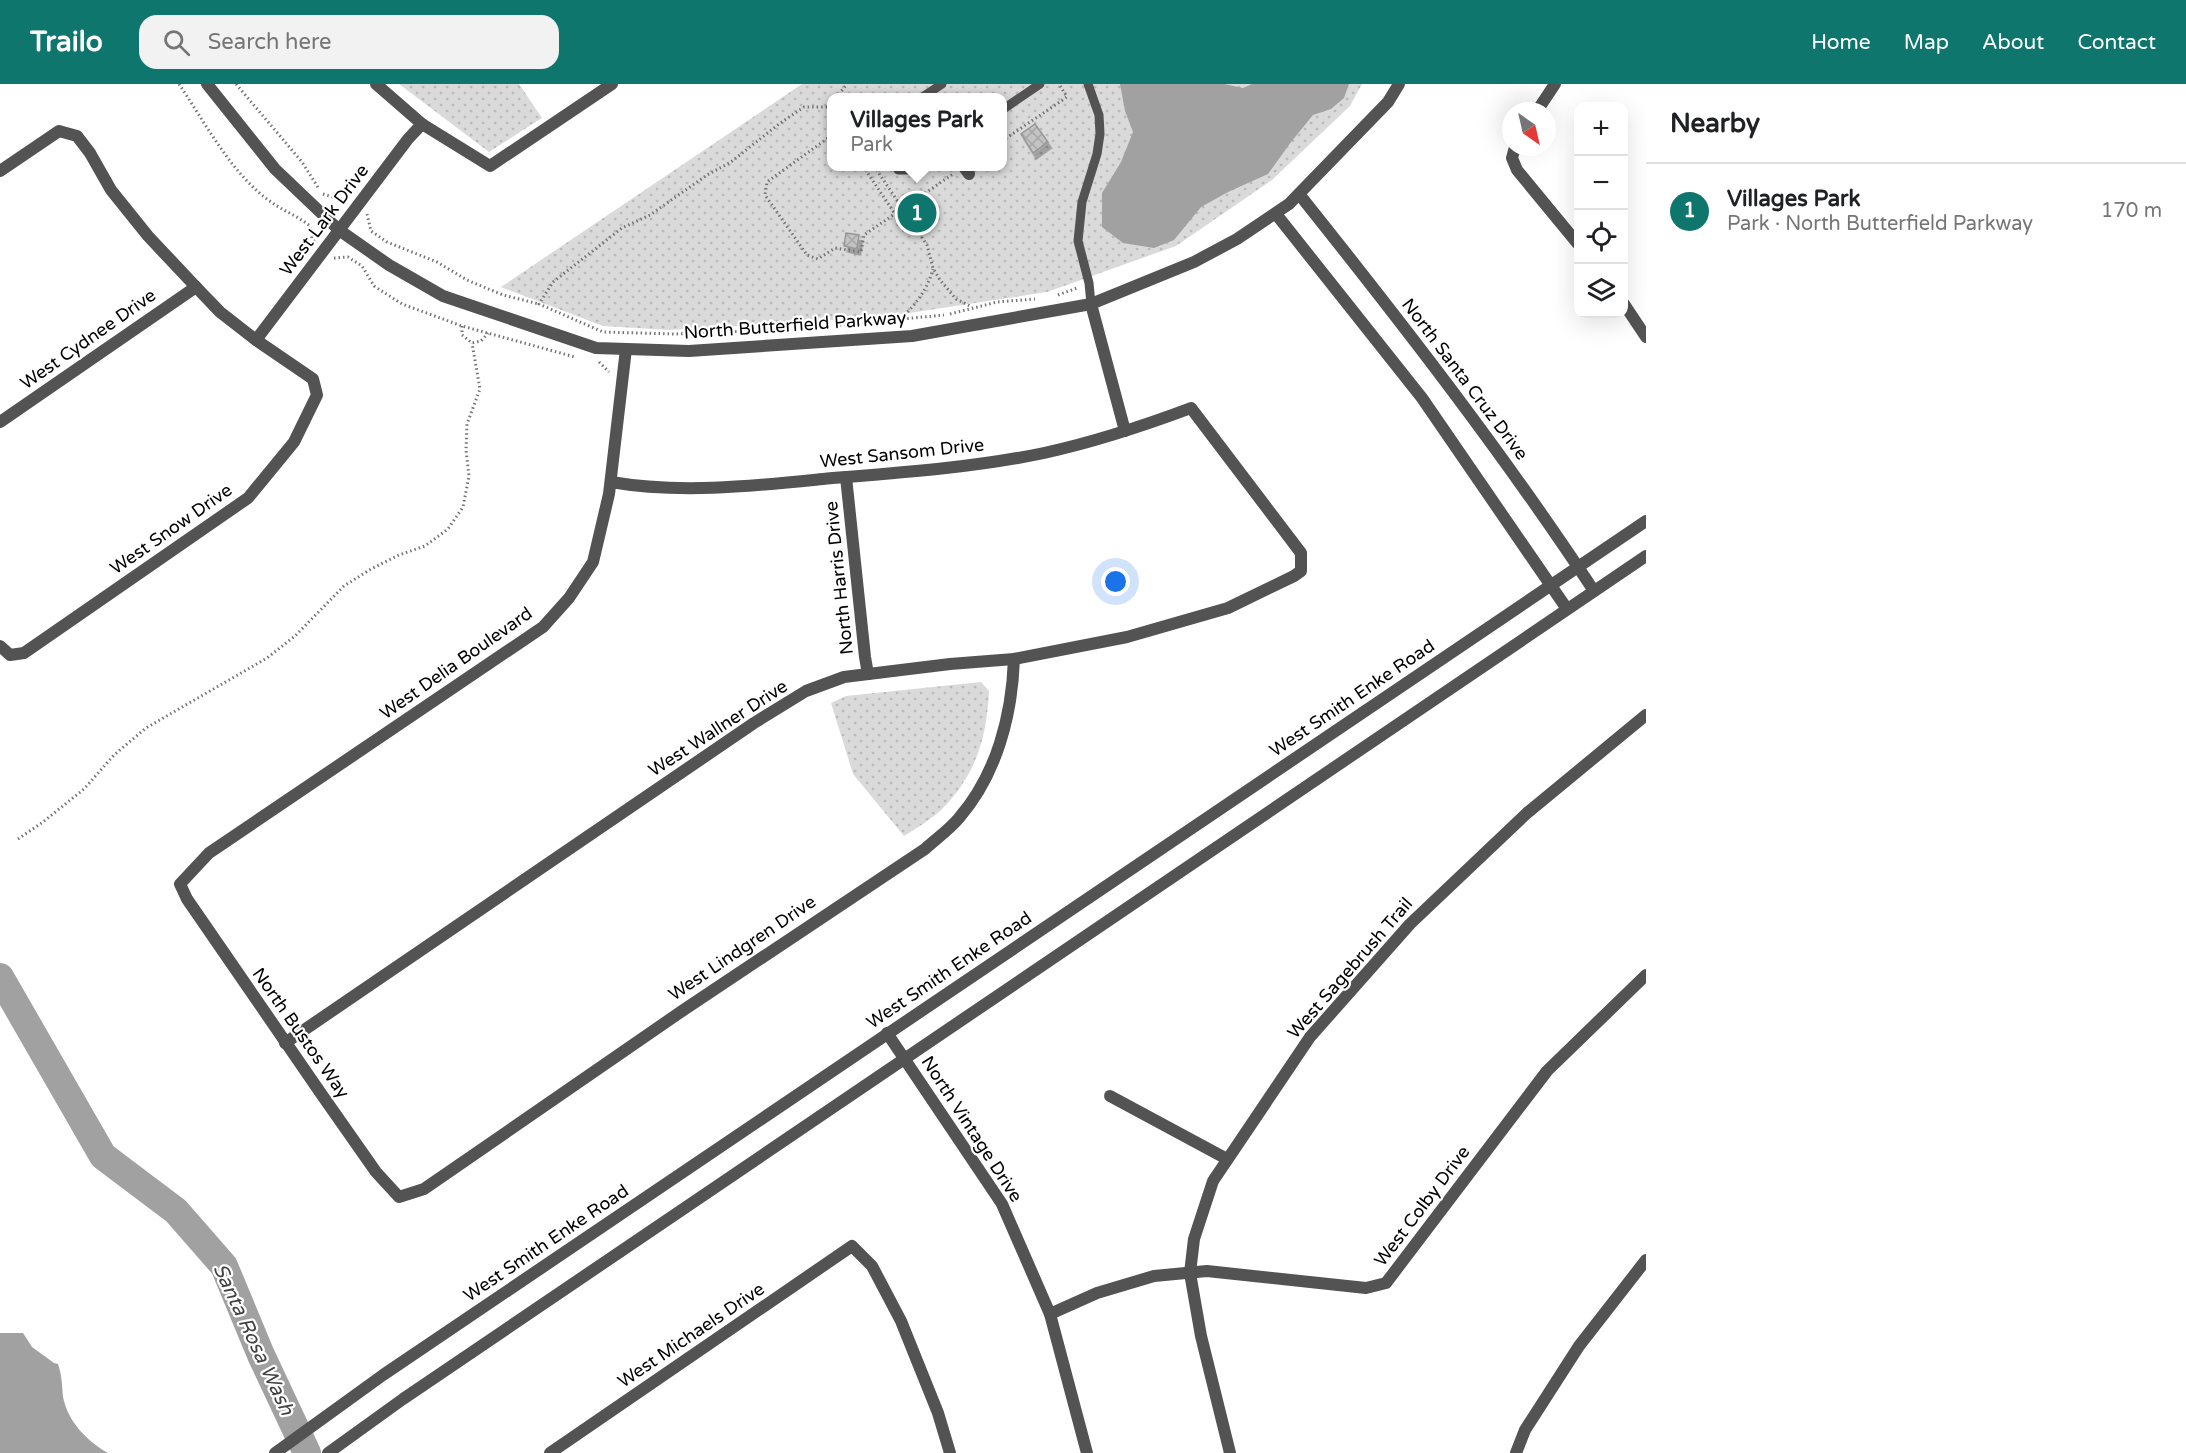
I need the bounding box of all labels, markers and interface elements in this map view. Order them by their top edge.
search box [139,15,559,69]
text: Trailo [30,25,103,59]
icon: search [160,26,193,59]
text: Search here [208,29,332,55]
text: Home [1811,30,1871,55]
text: Map [1904,30,1949,55]
text: About [1982,30,2044,55]
text: Contact [2077,30,2156,55]
popup [827,93,1007,171]
north arrow [1502,102,1556,156]
map controls [1574,102,1628,318]
button: + [1574,102,1628,156]
text: Villages Park [850,107,984,133]
text: Nearby [1670,108,1760,139]
text: Park [850,133,893,157]
button: − [1574,156,1628,210]
street label: West Lark Drive [275,160,373,280]
text: Villages Park [1727,186,1860,212]
pin: 1 [898,190,936,236]
text: 1 [1683,199,1696,223]
text: 170 m [2101,199,2162,223]
button: locate [1574,210,1628,264]
text: Park · North Butterfield Parkway [1727,212,2033,236]
button: layers [1574,264,1628,318]
street label: West Cydnee Drive [16,284,160,394]
street label: North Santa Cruz Drive [1397,294,1533,464]
street label: North Butterfield Parkway [683,306,907,344]
street label: West Sansom Drive [819,433,985,473]
street label: West Snow Drive [106,479,236,579]
street label: North Harris Drive [820,500,858,656]
your location [1101,567,1130,596]
street label: West Delia Boulevard [375,602,537,724]
street label: West Smith Enke Road [1265,635,1439,761]
street label: West Wallner Drive [644,675,792,781]
street label: West Lindgren Drive [664,891,820,1005]
street label: West Sagebrush Trail [1283,893,1417,1043]
street label: West Smith Enke Road [862,907,1036,1033]
street label: North Bustos Way [248,963,355,1103]
street label: North Vintage Drive [917,1052,1027,1206]
street label: West Colby Drive [1370,1141,1474,1271]
street label: West Smith Enke Road [459,1180,633,1306]
water label: Santa Rosa Wash [207,1260,299,1420]
street label: West Michaels Drive [613,1278,769,1392]

